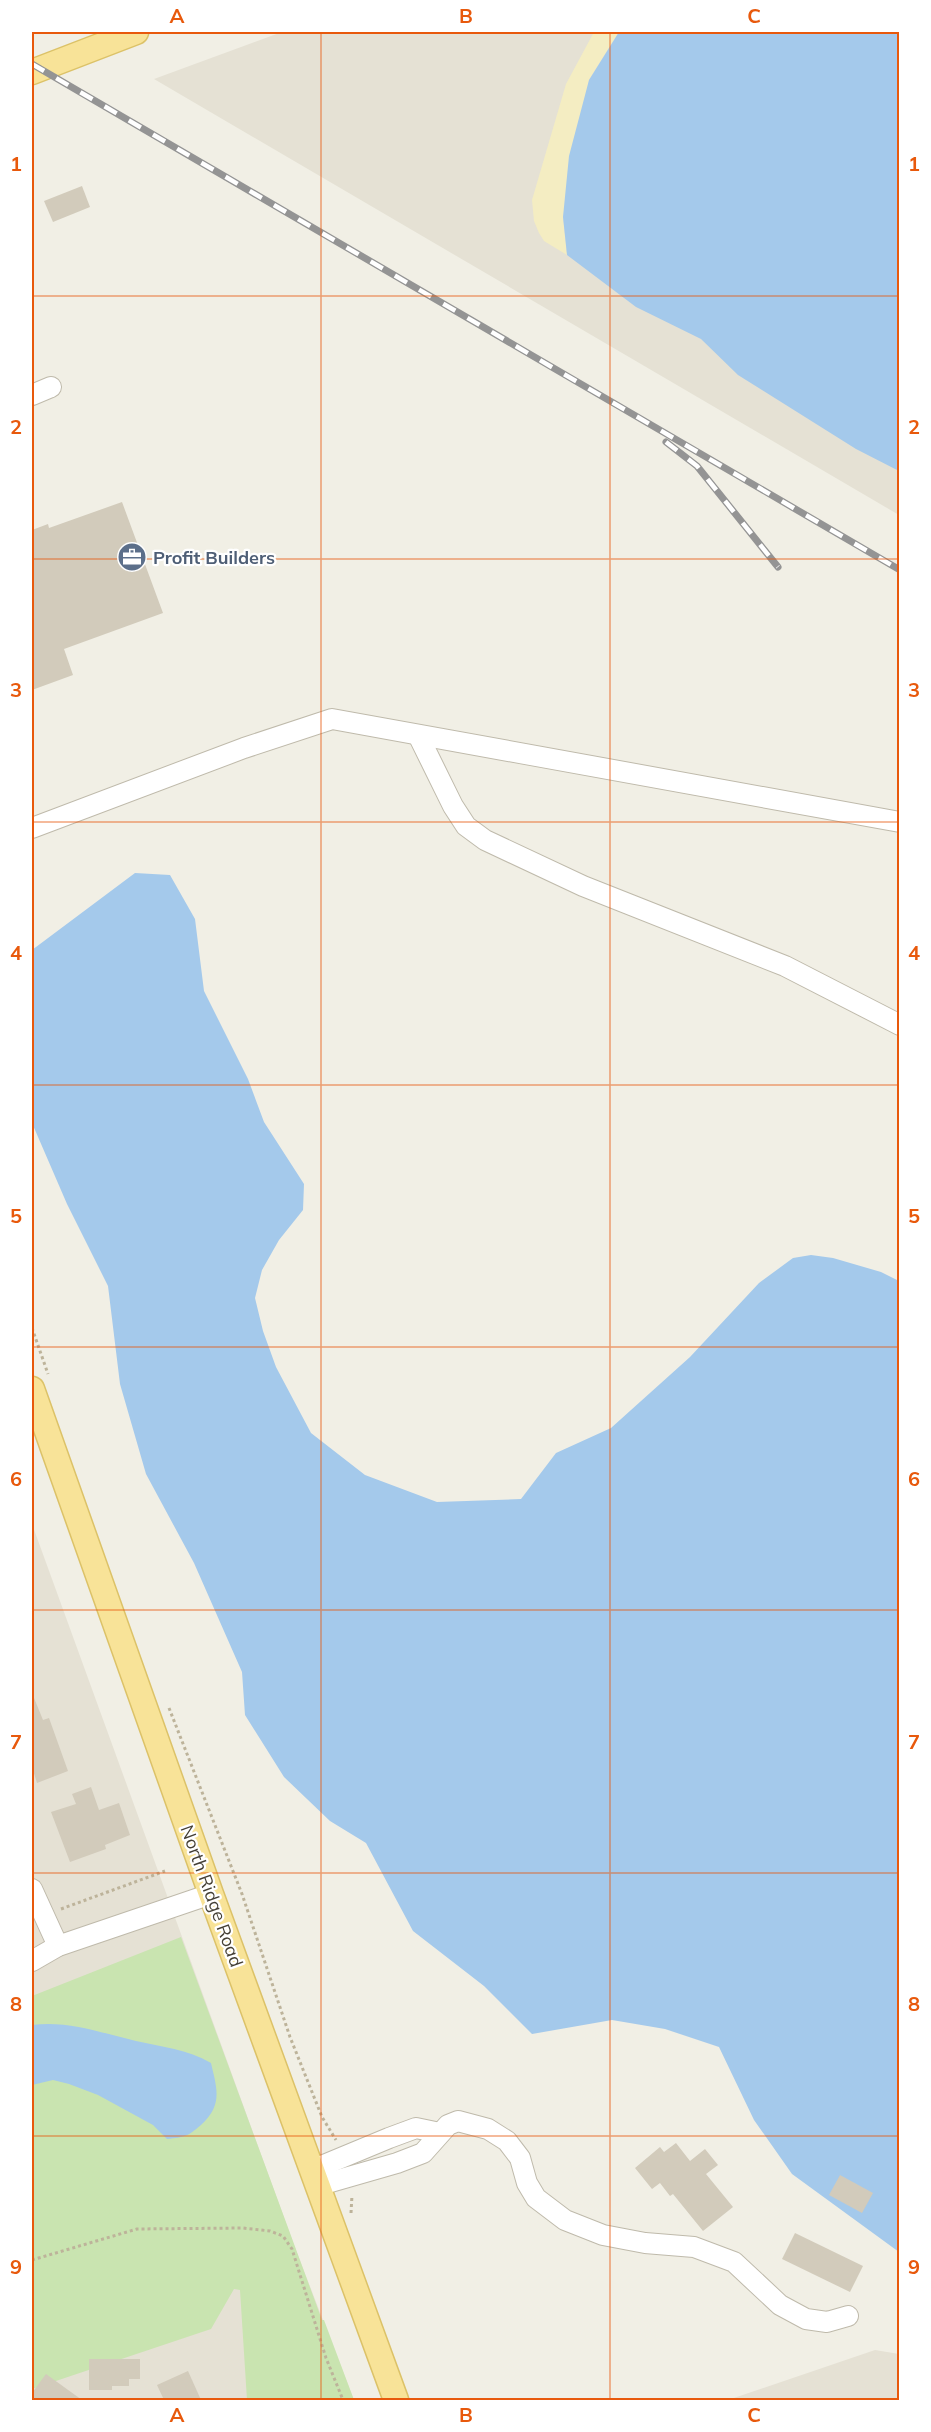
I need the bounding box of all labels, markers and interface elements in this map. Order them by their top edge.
text: A [170,3,185,28]
text: B [459,3,473,28]
text: C [747,3,761,28]
text: 1 [10,151,22,176]
text: 1 [908,151,920,176]
text: 2 [10,414,22,439]
text: 2 [908,414,920,439]
office icon: Profit Builders [116,541,148,573]
place label: Profit Builders [153,546,275,569]
text: 3 [10,677,22,702]
text: 3 [908,677,920,702]
text: 4 [10,940,22,965]
text: 4 [908,940,920,965]
text: 5 [10,1203,22,1228]
text: 5 [908,1203,920,1228]
text: 6 [10,1466,22,1491]
text: 6 [908,1466,920,1491]
text: 7 [10,1729,22,1754]
text: 7 [908,1729,920,1754]
street label: North Ridge Road [176,1822,248,1970]
text: 8 [10,1991,22,2016]
text: 8 [908,1991,920,2016]
text: 9 [10,2254,22,2279]
text: 9 [908,2254,920,2279]
text: A [170,2402,185,2427]
text: B [459,2402,473,2427]
text: C [747,2402,761,2427]

